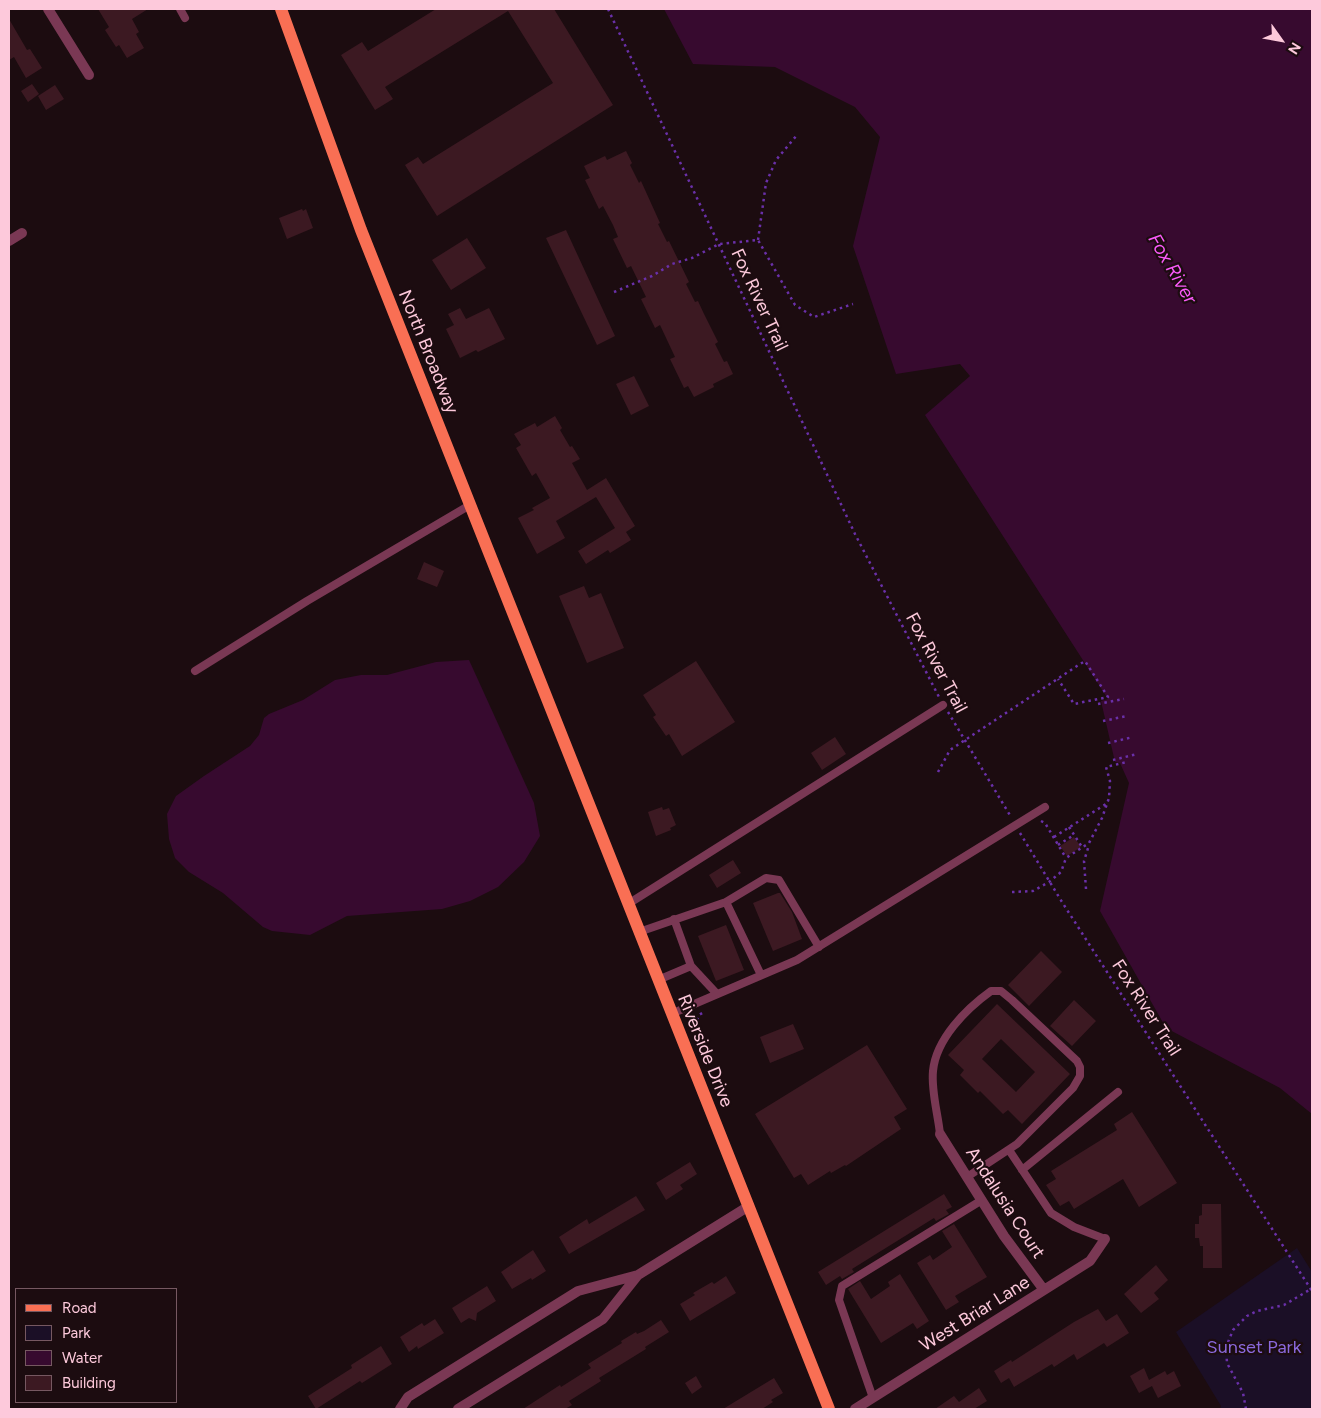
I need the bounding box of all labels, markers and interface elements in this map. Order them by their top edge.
north arrow [1256,15,1306,65]
text: N [1284,39,1304,57]
water label: Fox River [1143,230,1201,308]
street label: Fox River Trail [726,245,792,355]
street label: North Broadway [393,287,463,417]
street label: Fox River Trail [901,609,971,717]
street label: Fox River Trail [1107,956,1185,1060]
street label: Riverside Drive [673,992,737,1110]
street label: Andalusia Court [961,1143,1049,1263]
street label: West Briar Lane [916,1272,1034,1356]
legend [15,1288,178,1403]
text: Road [62,1299,97,1317]
text: Park [62,1324,91,1342]
park label: Sunset Park [1207,1337,1301,1359]
text: Water [62,1349,102,1367]
text: Building [62,1374,116,1392]

